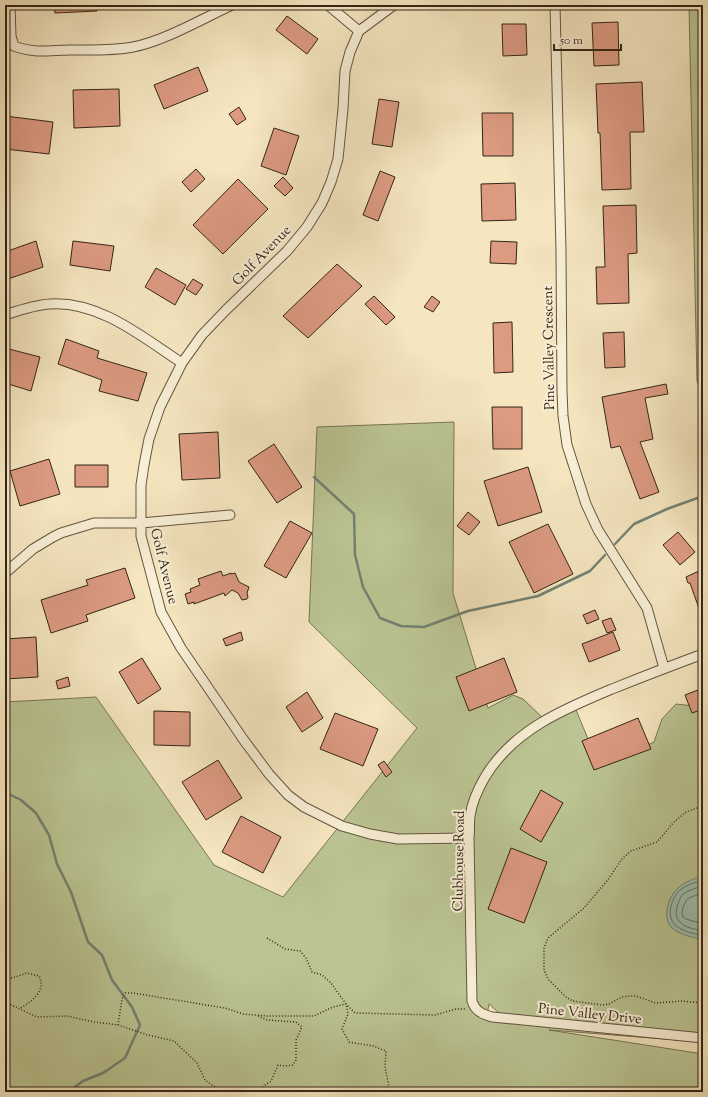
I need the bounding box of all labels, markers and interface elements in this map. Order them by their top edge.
scale bar [554,26,621,52]
text: 50 m [559,32,583,50]
street label: Golf Avenue [228,222,297,291]
street label: Pine Valley Crescent [539,285,561,410]
street label: Golf Avenue [144,526,182,607]
street label: Clubhouse Road [449,810,471,912]
street label: Pine Valley Drive [537,1000,642,1030]

